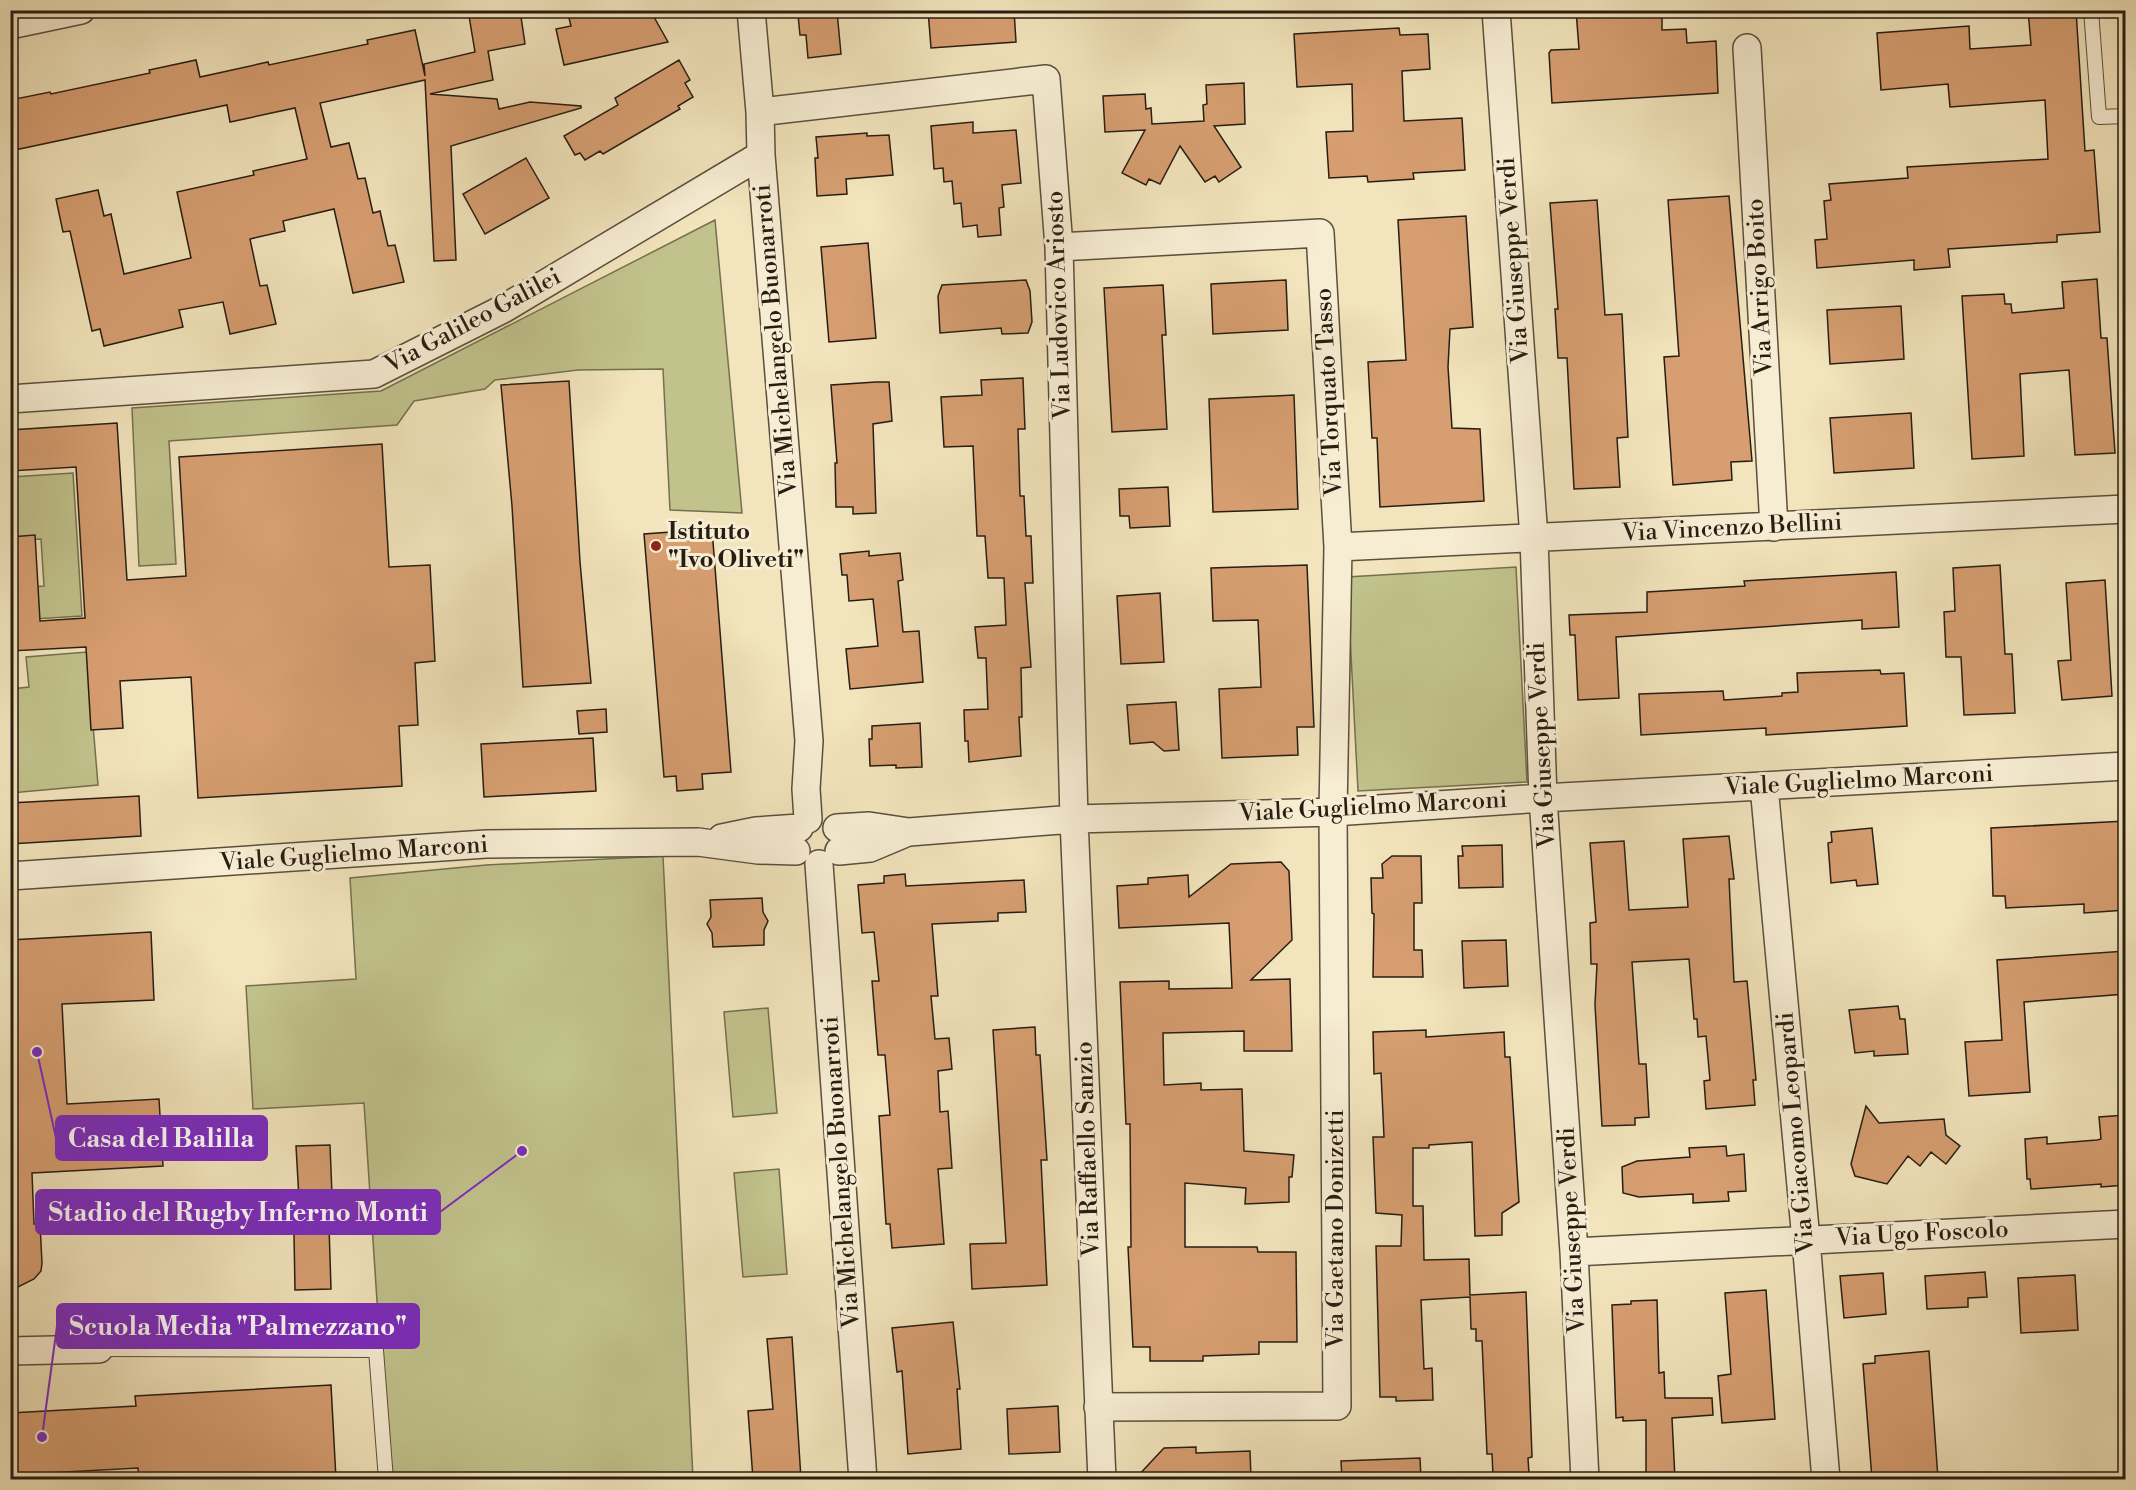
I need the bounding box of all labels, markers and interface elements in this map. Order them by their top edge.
street label: Via Giuseppe Verdi [1492,156,1536,365]
street label: Via Michelangelo Buonarroti [747,183,805,498]
street label: Via Ludovico Ariosto [1040,190,1078,421]
street label: Via Arrigo Boito [1740,198,1780,377]
street label: Via Galileo Galilei [379,262,566,381]
street label: Via Torquato Tasso [1309,287,1349,498]
street label: Via Vincenzo Bellini [1620,507,1843,549]
place label: Istituto "Ivo Oliveti" [668,517,804,575]
marker: Istituto "Ivo Oliveti" [649,539,663,553]
street label: Via Giuseppe Verdi [1522,641,1562,850]
street label: Viale Guglielmo Marconi [1723,759,1994,803]
street label: Viale Guglielmo Marconi [1237,785,1508,829]
street label: Viale Guglielmo Marconi [218,830,489,878]
street label: Via Giacomo Leopardi [1770,1011,1822,1256]
street label: Via Michelangelo Buonarroti [815,1015,867,1330]
street label: Via Raffaello Sanzio [1069,1041,1107,1258]
street label: Via Gaetano Donizetti [1321,1109,1351,1350]
callout: Casa del Balilla [56,1116,267,1160]
text: Casa del Balilla [68,1123,255,1155]
street label: Via Giuseppe Verdi [1552,1126,1592,1335]
callout: Stadio del Rugby Inferno Monti [36,1190,440,1234]
text: Stadio del Rugby Inferno Monti [48,1197,428,1229]
street label: Via Ugo Foscolo [1834,1214,2009,1254]
callout: Scuola Media "Palmezzano" [57,1304,419,1348]
text: Scuola Media "Palmezzano" [69,1311,407,1343]

